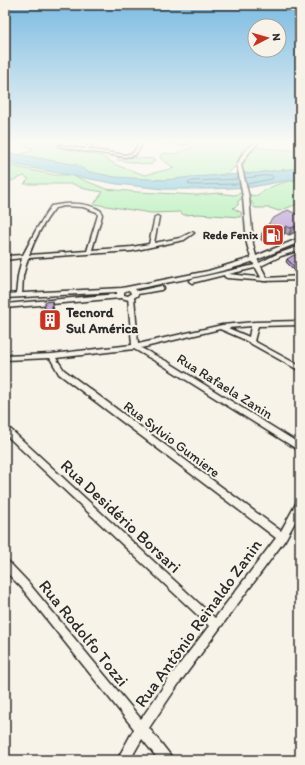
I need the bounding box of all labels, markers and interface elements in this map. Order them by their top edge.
north arrow [247,18,287,58]
text: N [270,33,283,41]
fuel station icon: Rede Fenix [260,222,286,248]
place label: Rede Fenix [203,228,259,242]
place label: Tecnord Sul América [65,304,138,337]
building icon: Tecnord Sul América [37,307,63,333]
street label: Rua Rafaela Zanin [174,350,276,423]
street label: Rua Sylvio Gumiere [120,398,224,481]
street label: Rua Desidério Borsari [57,455,185,577]
street label: Rua Antônio Reinaldo Zanin [130,535,266,711]
street label: Rua Rodolfo Tozzi [35,576,133,690]

